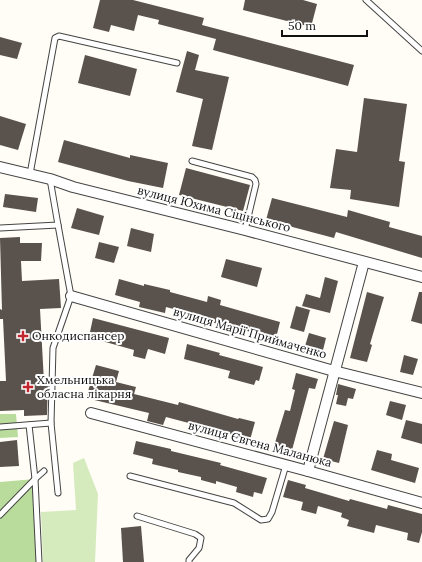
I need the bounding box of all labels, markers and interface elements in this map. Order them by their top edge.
scale bar [282,12,367,38]
text: 50 m [288,18,316,33]
street label: вулиця Юхима Сіцінського [136,182,292,235]
street label: вулиця Марії Приймаченко [172,303,329,362]
place label: Онкодиспансер [32,328,124,343]
marker: Онкодиспансер [17,330,29,342]
place label: Хмельницька обласна лікарня [37,372,131,401]
marker: Хмельницька обласна лікарня [22,381,34,393]
street label: вулиця Євгена Маланюка [187,417,333,470]

